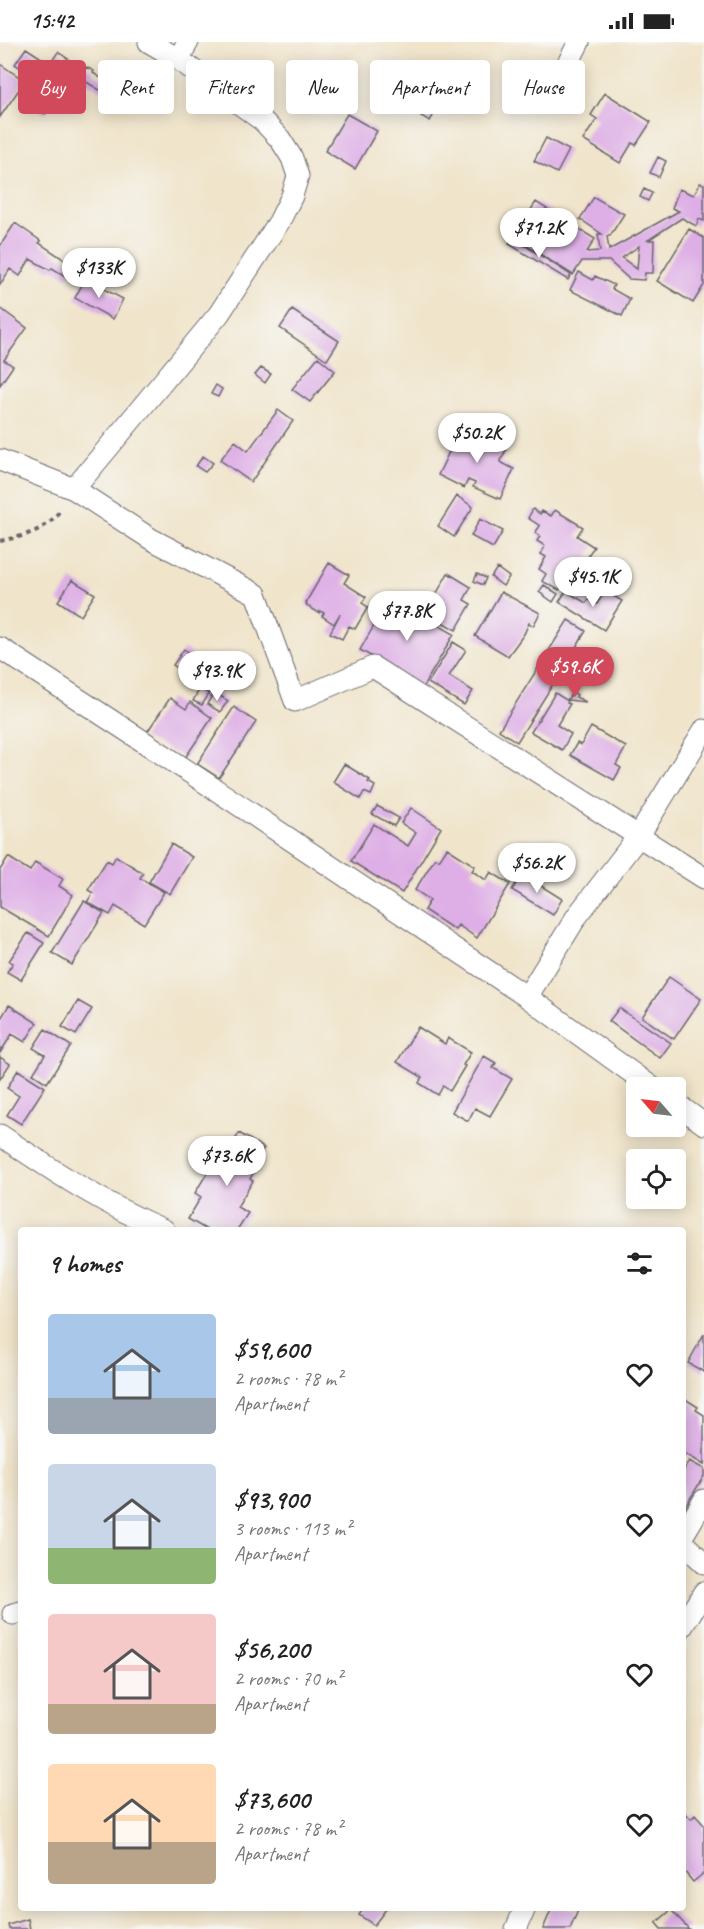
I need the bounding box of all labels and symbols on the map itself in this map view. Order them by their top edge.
pin: $71.2K [490,208,588,259]
pin: $133K [57,248,141,299]
pin: $50.2K [428,413,526,464]
pin: $45.1K [544,557,642,608]
pin: $77.8K [358,591,456,642]
pin: $59.6K [526,647,624,698]
pin: $93.9K [168,651,266,702]
pin: $56.2K [488,843,586,894]
north arrow [626,1077,686,1137]
pin: $73.6K [178,1136,276,1187]

